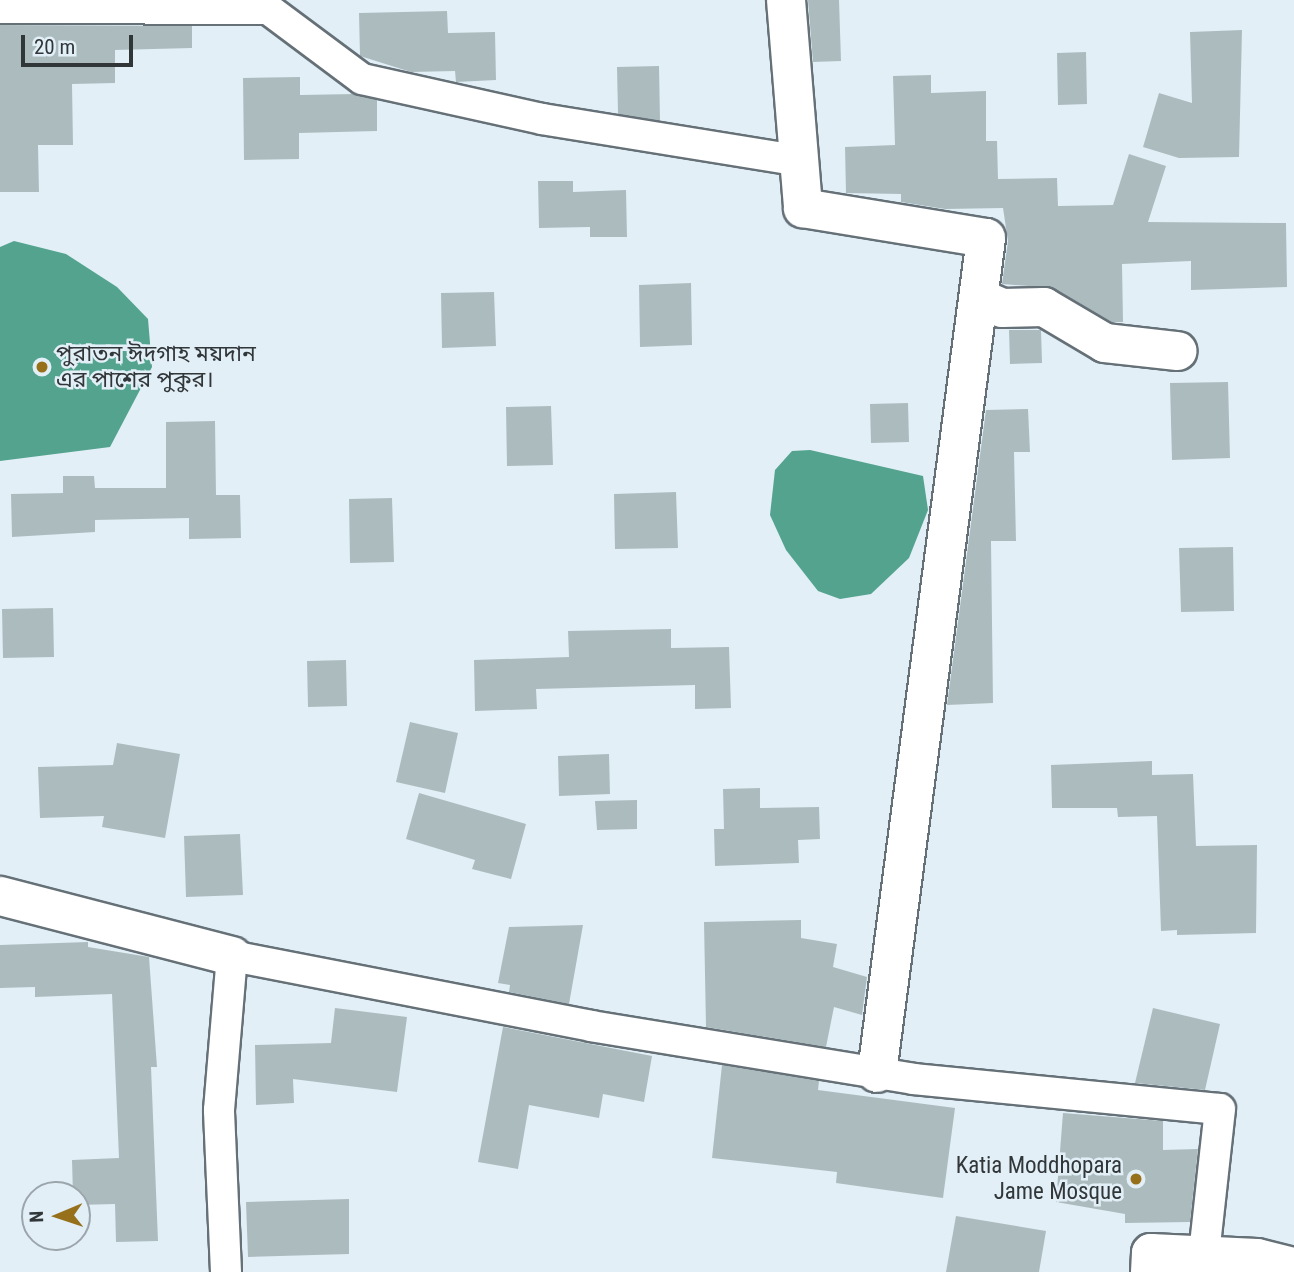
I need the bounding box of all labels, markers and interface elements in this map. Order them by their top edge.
scale bar [24,21,136,65]
text: 20 m [34,35,75,59]
place label: পুরাতন ঈদগাহ ময়দান এর পাশের পুকুর। [56,340,256,394]
marker: পুরাতন ঈদগাহ ময়দান এর পাশের পুকুর। [34,359,50,375]
place label: Katia Moddhopara Jame Mosque [956,1152,1122,1206]
marker: Katia Moddhopara Jame Mosque [1128,1171,1144,1187]
north arrow [21,1181,91,1251]
text: N [25,1210,48,1223]

